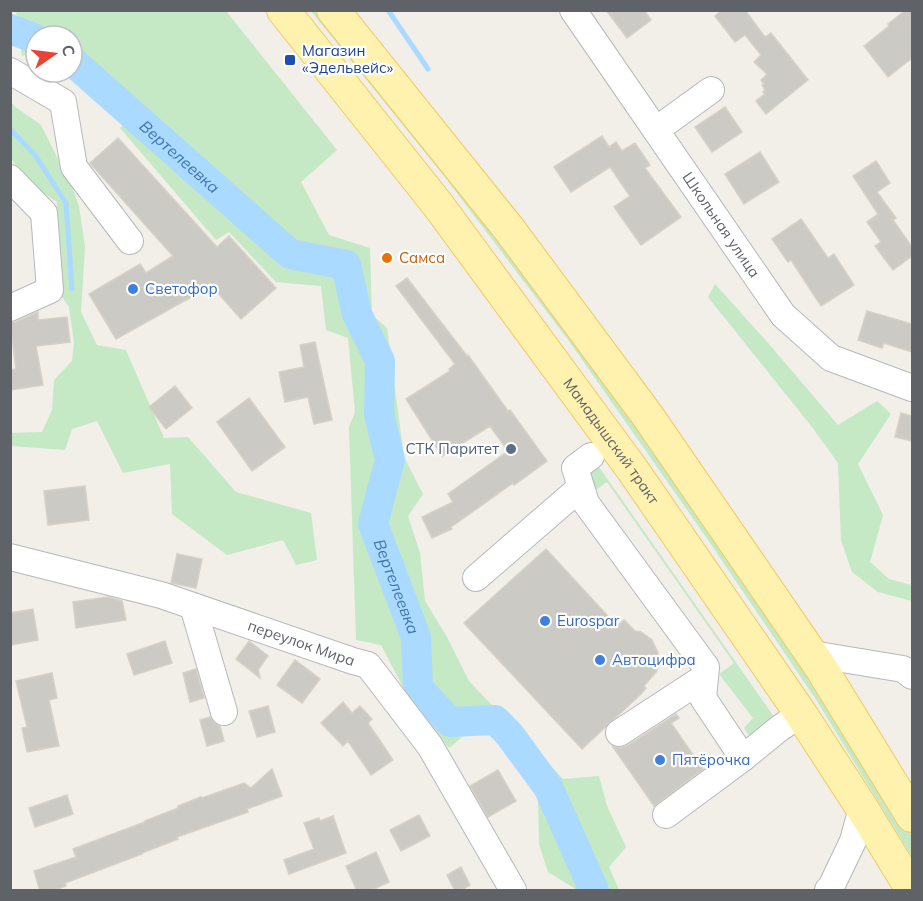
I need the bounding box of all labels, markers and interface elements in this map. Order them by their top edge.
north arrow [24,24,84,84]
place label: Магазин «Эдельвейс» [302,41,394,77]
text: С [58,43,80,58]
marker: Магазин «Эдельвейс» [283,53,297,67]
water label: Вертелеевка [136,116,224,197]
street label: Школьная улица [678,168,764,281]
place label: Самса [399,248,445,267]
marker: Самса [380,251,394,265]
place label: Светофор [145,279,218,298]
marker: Светофор [126,282,140,296]
street label: Мамадышский тракт [559,374,664,508]
place label: СТК Паритет [405,439,499,458]
marker: СТК Паритет [504,442,518,456]
water label: Вертелеевка [370,536,424,637]
place label: Eurospar [557,611,620,630]
marker: Eurospar [538,614,552,628]
street label: переулок Мира [245,616,357,670]
place label: Автоцифра [612,650,696,669]
marker: Автоцифра [593,653,607,667]
place label: Пятёрочка [672,750,750,769]
marker: Пятёрочка [653,753,667,767]

